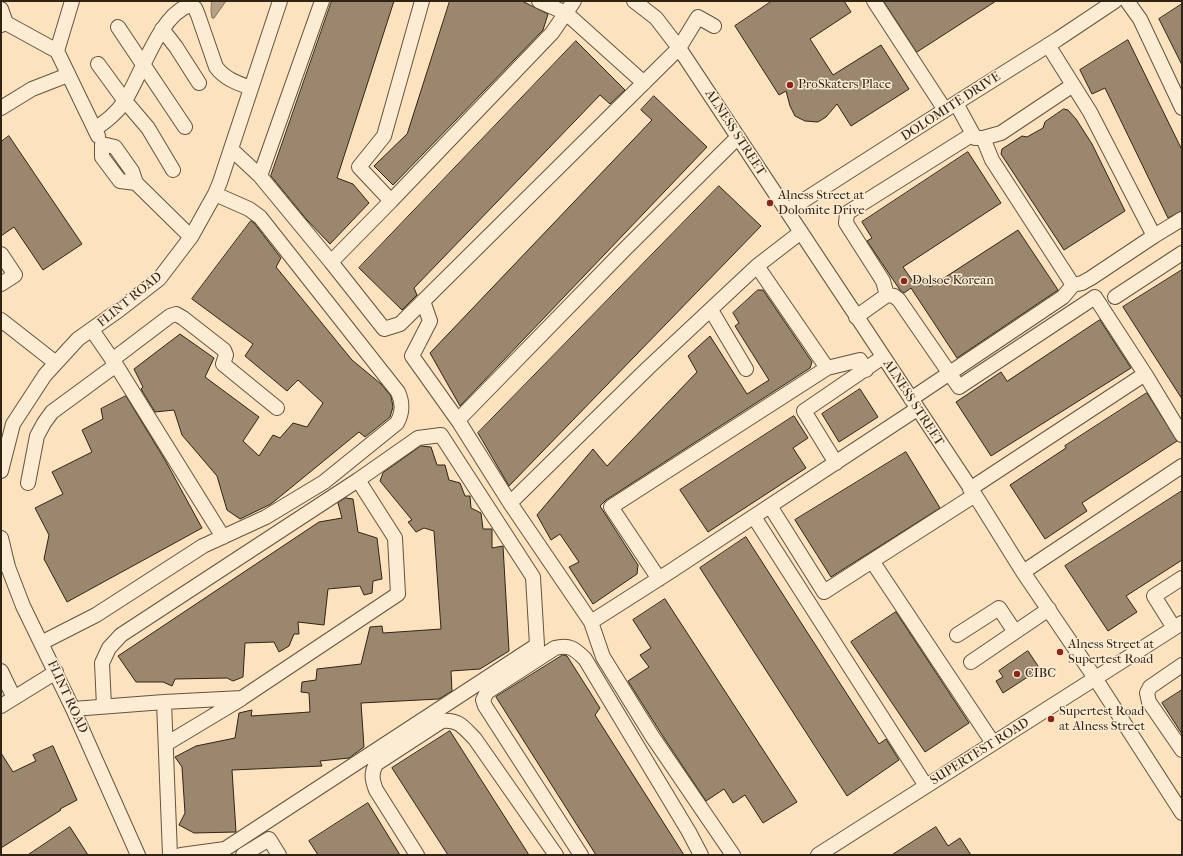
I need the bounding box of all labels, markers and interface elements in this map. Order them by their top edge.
street label: DOLOMITE DRIVE [898,69,1004,145]
place label: ProSkaters Place [798,77,891,93]
marker: ProSkaters Place [785,80,795,90]
street label: ALNESS STREET [701,87,769,179]
place label: Alness Street at Dolomite Drive [778,188,865,219]
marker: Alness Street at Dolomite Drive [765,198,775,208]
street label: FLINT ROAD [94,269,166,331]
place label: Dolsoe Korean [912,273,994,289]
marker: Dolsoe Korean [899,276,909,286]
street label: ALNESS STREET [879,357,947,449]
place label: Alness Street at Supertest Road [1068,637,1154,668]
marker: Alness Street at Supertest Road [1055,647,1065,657]
street label: FLINT ROAD [43,658,91,736]
place label: CIBC [1025,666,1056,682]
marker: CIBC [1012,669,1022,679]
place label: Supertest Road at Alness Street [1059,704,1145,735]
marker: Supertest Road at Alness Street [1046,714,1056,724]
street label: SUPERTEST ROAD [928,715,1032,789]

